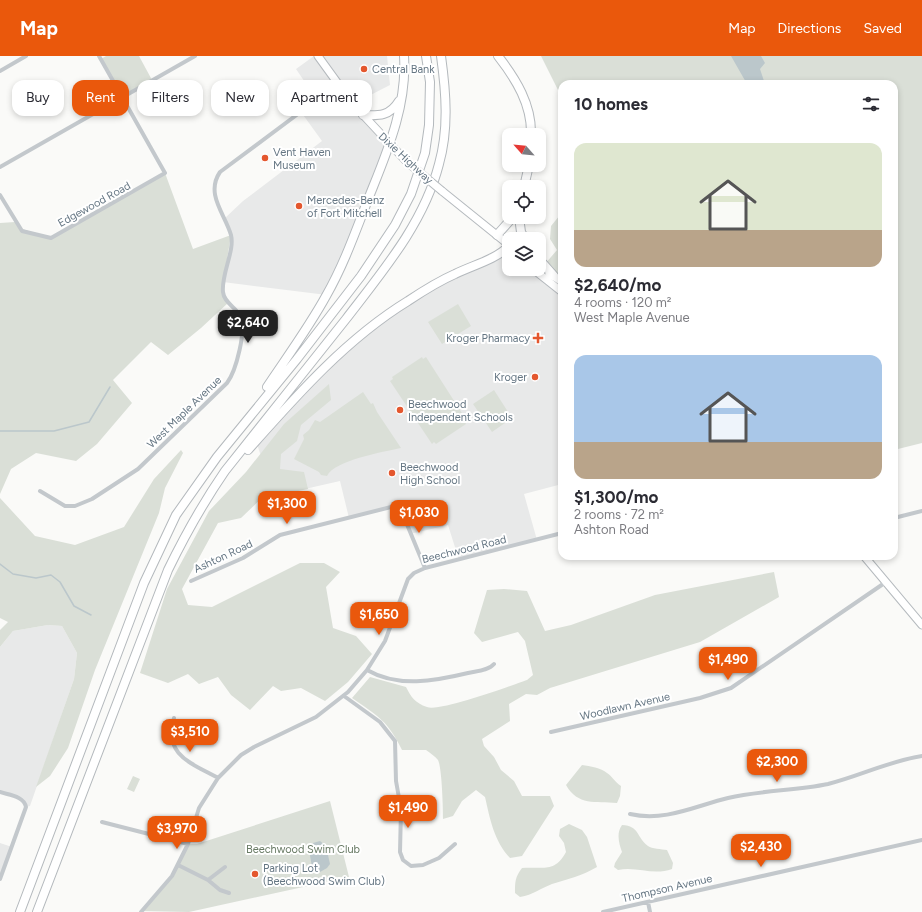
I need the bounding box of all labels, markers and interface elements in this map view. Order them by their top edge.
text: Map [20,17,58,40]
text: Map [728,20,756,37]
text: Directions [778,20,841,37]
text: Saved [863,20,902,37]
place label: Central Bank [372,63,435,76]
marker: Central Bank [359,64,369,74]
chip: Buy [12,80,64,116]
chip: Rent [72,80,129,116]
chip: Filters [137,80,203,116]
chip: New [211,80,269,116]
chip: Apartment [277,80,372,116]
icon: filters [860,93,882,115]
text: 10 homes [574,94,648,114]
north arrow [502,128,546,172]
map controls [502,128,546,276]
street label: Dixie Highway [376,130,436,187]
place label: Vent Haven Museum [273,146,331,172]
marker: Vent Haven Museum [260,153,270,163]
icon: home [692,169,764,241]
street label: Edgewood Road [56,179,133,230]
button: locate [502,180,546,224]
place label: Mercedes-Benz of Fort Mitchell [307,194,384,220]
marker: Mercedes-Benz of Fort Mitchell [294,201,304,211]
button: layers [502,232,546,276]
text: $2,640/mo [574,275,661,295]
text: 4 rooms · 120 m² [574,295,672,310]
pin: $2,640 [215,310,281,344]
text: West Maple Avenue [574,310,690,325]
text: $2,640 [227,315,269,330]
place label: Kroger Pharmacy [446,332,530,345]
marker: Kroger Pharmacy [533,333,543,343]
place label: Kroger [494,371,527,384]
marker: Kroger [530,372,540,382]
street label: West Maple Avenue [145,374,224,451]
icon: home [692,381,764,453]
place label: Beechwood Independent Schools [408,398,513,424]
marker: Beechwood Independent Schools [395,405,405,415]
place label: Beechwood High School [400,461,460,487]
marker: Beechwood High School [387,468,397,478]
text: $1,300/mo [574,487,659,507]
pin: $1,300 [254,491,320,525]
text: $1,300 [267,496,307,511]
pin: $1,030 [386,500,452,534]
text: $1,030 [399,505,439,520]
text: 2 rooms · 72 m² [574,507,664,522]
text: Ashton Road [574,522,649,537]
street label: Beechwood Road [421,533,508,566]
street label: Ashton Road [192,537,255,576]
pin: $1,650 [346,602,412,636]
text: $1,650 [359,607,399,622]
pin: $1,490 [695,647,761,681]
text: $1,490 [708,652,748,667]
street label: Woodlawn Avenue [579,690,671,723]
pin: $3,510 [157,719,223,753]
text: $3,510 [170,724,210,739]
pin: $2,300 [744,749,810,783]
text: $2,300 [756,754,798,769]
pin: $1,490 [375,795,441,829]
text: $1,490 [388,800,428,815]
pin: $3,970 [144,816,210,850]
text: $3,970 [157,821,197,836]
pin: $2,430 [728,834,794,868]
text: $2,430 [740,839,782,854]
park label: Beechwood Swim Club [246,843,360,856]
place label: Parking Lot (Beechwood Swim Club) [263,862,385,888]
marker: Parking Lot (Beechwood Swim Club) [250,869,260,879]
street label: Thompson Avenue [621,872,713,905]

